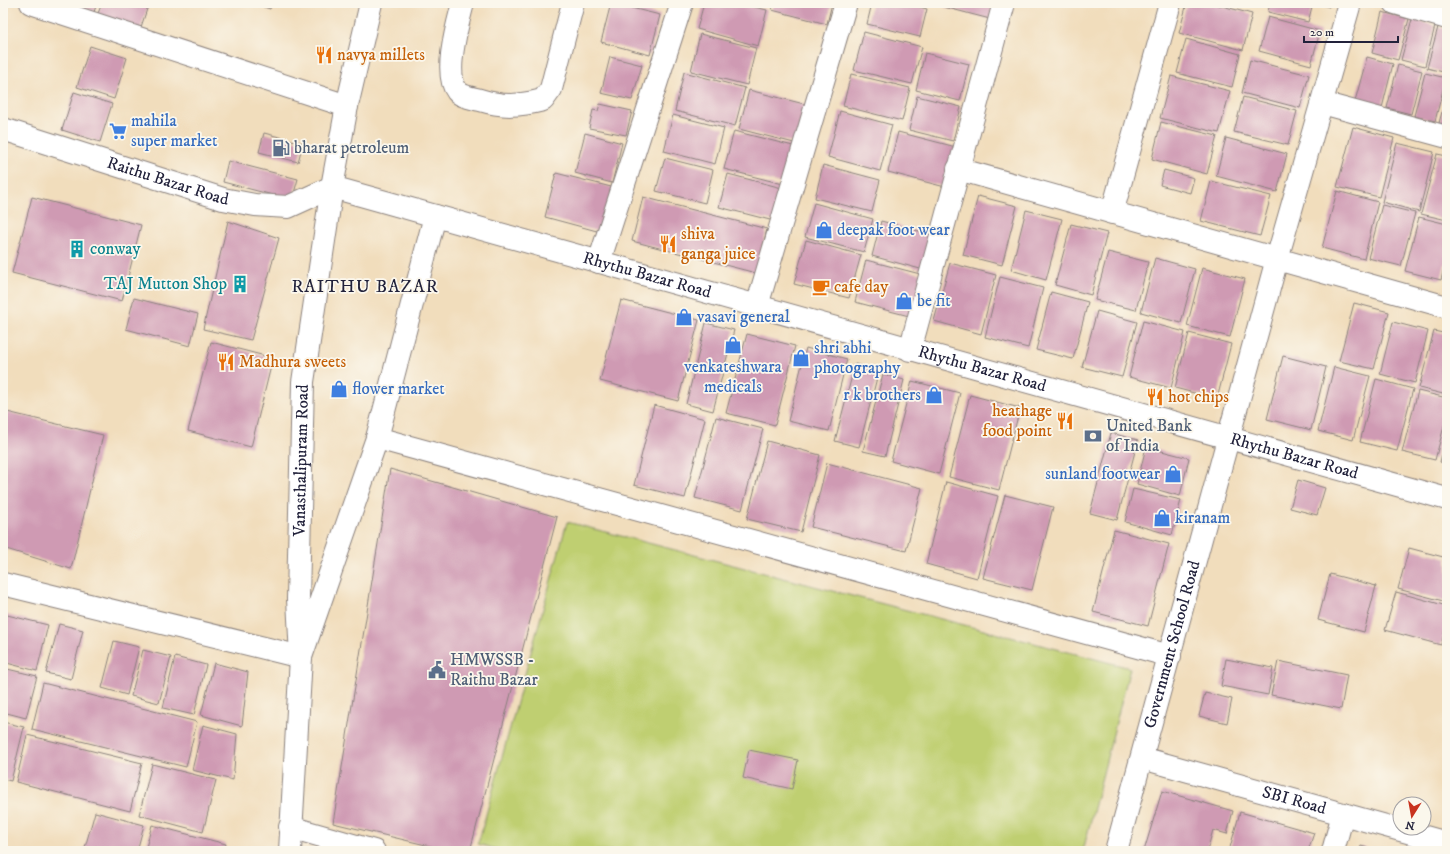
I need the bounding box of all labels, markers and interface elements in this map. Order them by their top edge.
scale bar [1304,18,1398,44]
text: 20 m [1310,25,1334,40]
place label: navya millets [337,44,425,66]
restaurant icon: navya millets [314,45,334,65]
place label: mahila super market [131,110,218,152]
supermarket icon: mahila super market [108,121,128,141]
place label: bharat petroleum [294,137,409,159]
fuel station icon: bharat petroleum [271,138,291,158]
street label: Raithu Bazar Road [104,152,231,211]
place label: deepak foot wear [837,219,950,241]
shop icon: deepak foot wear [814,220,834,240]
place label: shiva ganga juice [681,223,756,265]
restaurant icon: shiva ganga juice [658,234,678,254]
place label: conway [90,238,141,260]
building icon: conway [67,239,87,259]
street label: Rhythu Bazar Road [580,247,714,304]
place label: TAJ Mutton Shop [104,273,227,295]
building icon: TAJ Mutton Shop [230,274,250,294]
district label: RAITHU BAZAR [291,276,439,298]
place label: cafe day [834,276,889,298]
cafe icon: cafe day [811,277,831,297]
place label: be fit [917,290,951,312]
shop icon: be fit [894,291,914,311]
place label: vasavi general [696,306,790,328]
shop icon: vasavi general [674,307,694,327]
shop icon: venkateshwara medicals [723,335,743,355]
place label: shri abhi photography [813,337,901,379]
street label: Rhythu Bazar Road [916,341,1049,397]
shop icon: shri abhi photography [791,348,811,368]
place label: Madhura sweets [239,351,347,373]
restaurant icon: Madhura sweets [216,352,236,372]
place label: venkateshwara medicals [683,356,783,398]
place label: flower market [352,378,445,400]
shop icon: flower market [329,379,349,399]
street label: Vanasthalipuram Road [288,384,314,538]
place label: r k brothers [843,384,921,406]
shop icon: r k brothers [924,385,944,405]
place label: hot chips [1168,386,1229,408]
restaurant icon: hot chips [1145,387,1165,407]
place label: heathage food point [983,400,1053,442]
restaurant icon: heathage food point [1055,411,1075,431]
place label: United Bank of India [1106,415,1192,457]
bank icon: United Bank of India [1083,426,1103,446]
street label: Rhythu Bazar Road [1228,428,1361,485]
place label: sunland footwear [1045,463,1161,485]
shop icon: sunland footwear [1163,464,1183,484]
place label: kiranam [1175,507,1230,529]
shop icon: kiranam [1152,508,1172,528]
street label: Government School Road [1139,558,1206,731]
place label: HMWSSB - Raithu Bazar [450,649,539,691]
public building icon: HMWSSB - Raithu Bazar [427,660,447,680]
street label: SBI Road [1260,781,1329,820]
north arrow [1392,796,1432,836]
text: N [1405,817,1416,833]

